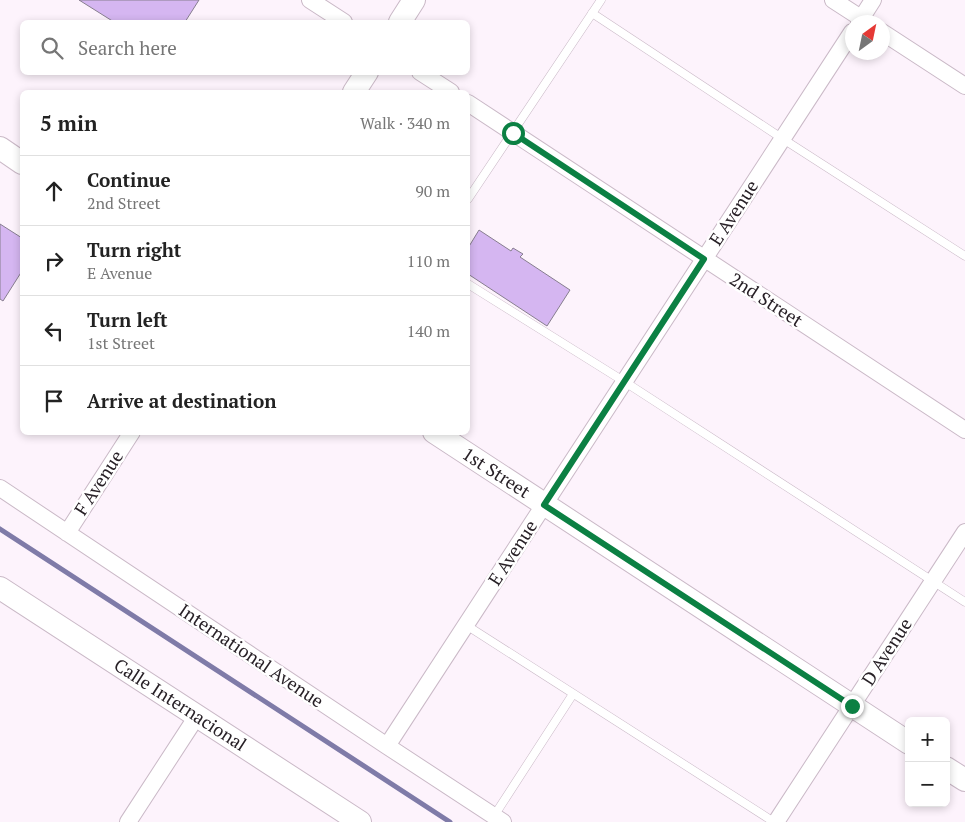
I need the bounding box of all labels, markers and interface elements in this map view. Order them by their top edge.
north arrow [845,15,890,60]
search box [20,20,470,75]
icon: search [38,34,66,62]
text: Search here [78,35,177,60]
text: 5 min [40,109,97,137]
text: Walk · 340 m [360,112,450,134]
route start [502,122,525,145]
text: Continue [87,167,171,192]
street label: E Avenue [703,175,763,250]
icon: ahead [40,177,68,205]
text: 90 m [415,180,450,202]
text: 2nd Street [87,192,161,214]
text: Turn right [87,237,181,262]
icon: right [40,247,68,275]
text: 110 m [407,250,450,272]
text: E Avenue [87,262,152,284]
street label: 2nd Street [725,267,808,332]
text: Turn left [87,307,168,332]
icon: left [40,317,68,345]
text: 140 m [407,320,450,342]
text: 1st Street [87,332,155,354]
icon: arrive [40,387,68,415]
text: Arrive at destination [87,388,276,413]
street label: 1st Street [458,441,535,503]
street label: F Avenue [68,445,128,520]
street label: E Avenue [482,515,542,590]
street label: International Avenue [175,598,329,713]
street label: D Avenue [855,613,917,690]
street label: Calle Internacional [110,652,251,756]
route end [841,695,864,718]
map controls [905,717,950,807]
button: + [905,717,950,762]
button: − [905,762,950,807]

